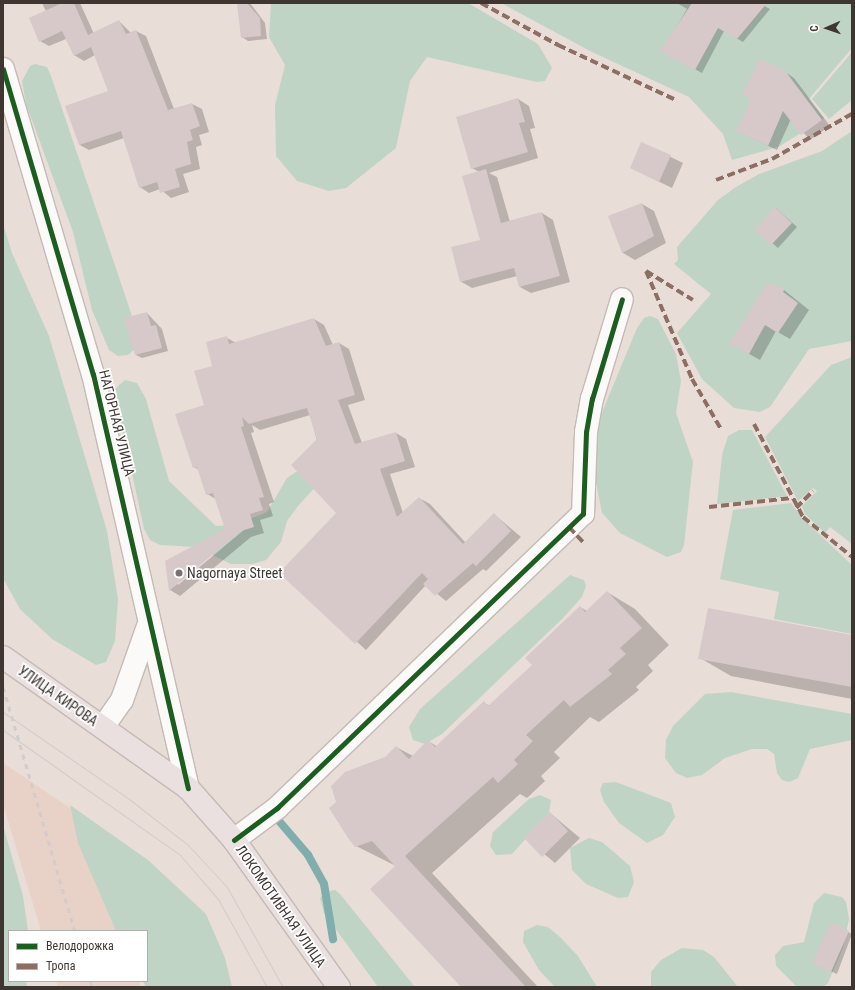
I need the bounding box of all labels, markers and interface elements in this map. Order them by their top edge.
north arrow [807,8,847,48]
text: С [808,25,821,32]
street label: НАГОРНАЯ УЛИЦА [96,368,138,478]
place label: Nagornaya Street [187,565,282,581]
marker: Nagornaya Street [174,568,184,578]
street label: УЛИЦА КИРОВА [15,662,101,730]
street label: ЛОКОМОТИВНАЯ УЛИЦА [232,842,330,970]
legend [8,930,148,982]
text: Велодорожка [46,939,114,953]
text: Тропа [46,959,75,973]

